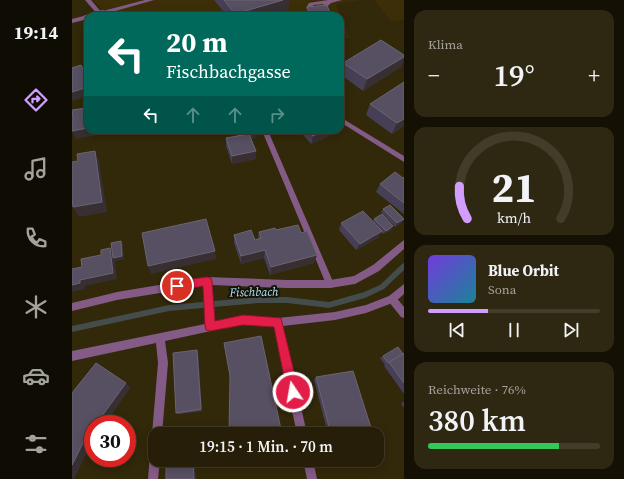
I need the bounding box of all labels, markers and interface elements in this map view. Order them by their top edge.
text: 19:14 [14,20,58,45]
text: 20 m [166,23,228,61]
icon: left [100,28,152,80]
text: Klima [428,36,463,53]
text: 19° [493,55,535,96]
text: Fischbachgasse [166,59,291,84]
text: − [428,60,440,90]
text: + [588,60,600,90]
icon: directions [22,86,50,114]
icon: left [140,104,162,126]
icon: ahead [182,104,204,126]
icon: ahead [224,104,246,126]
icon: right [266,104,288,126]
icon: music [22,155,50,183]
text: 21 [491,159,537,216]
text: km/h [497,207,531,227]
icon: phone [22,224,50,252]
text: Blue Orbit [488,260,559,281]
pin [160,269,194,303]
icon: arrive [166,275,188,297]
text: Sona [488,281,516,298]
water label: Fischbach [228,284,279,300]
icon: climate [22,293,50,321]
icon: previous [446,319,468,341]
icon: pause [503,319,525,341]
icon: next [560,319,582,341]
icon: car [22,362,50,390]
position arrow [272,371,314,413]
text: Reichweite · 76% [428,381,526,398]
text: 380 km [428,400,526,441]
speed limit sign: 30 [84,415,136,467]
icon: filters [22,430,50,458]
text: 19:15 · 1 Min. · 70 m [199,436,333,457]

